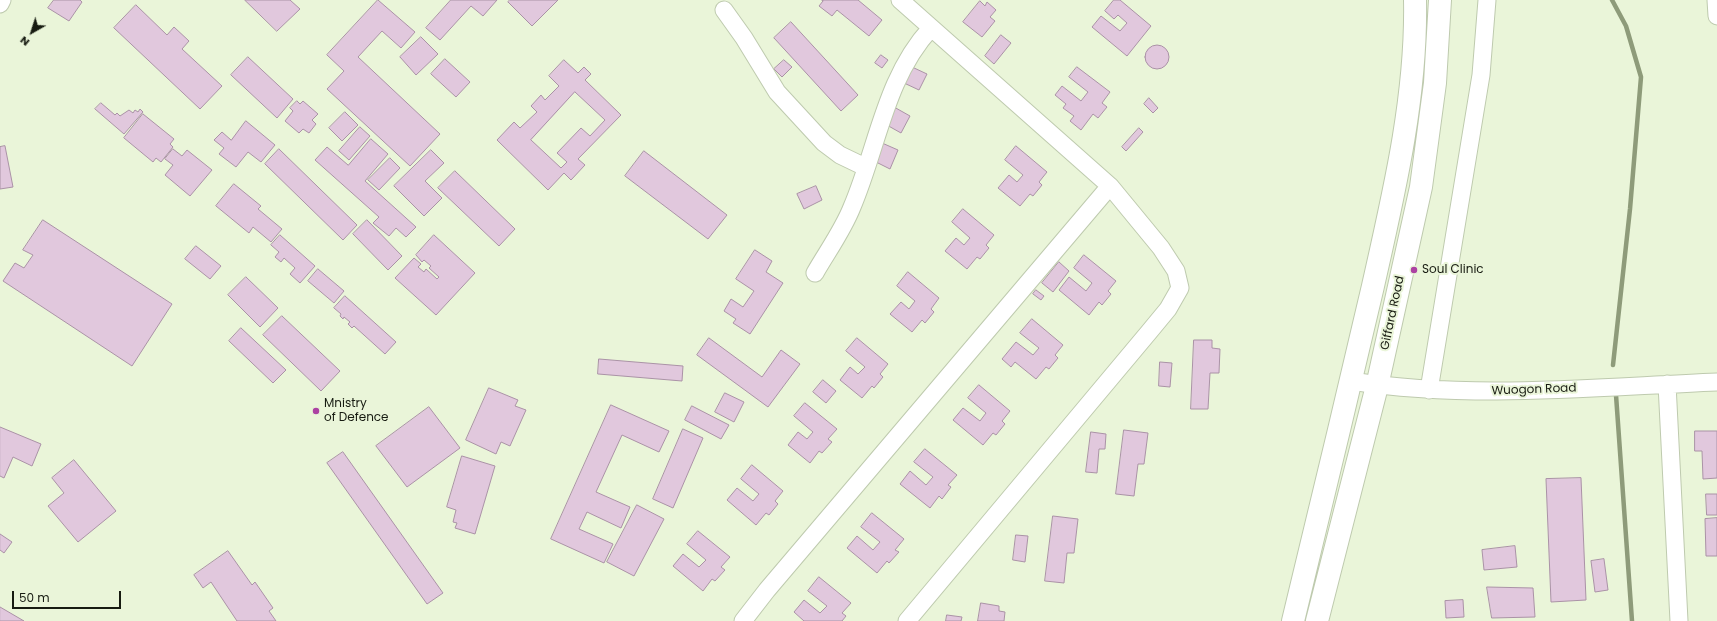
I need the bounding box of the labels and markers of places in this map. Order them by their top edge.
place label: Soul Clinic [1422,263,1484,277]
marker: Soul Clinic [1409,265,1419,275]
place label: Mnistry of Defence [324,397,389,425]
marker: Mnistry of Defence [311,406,321,416]

